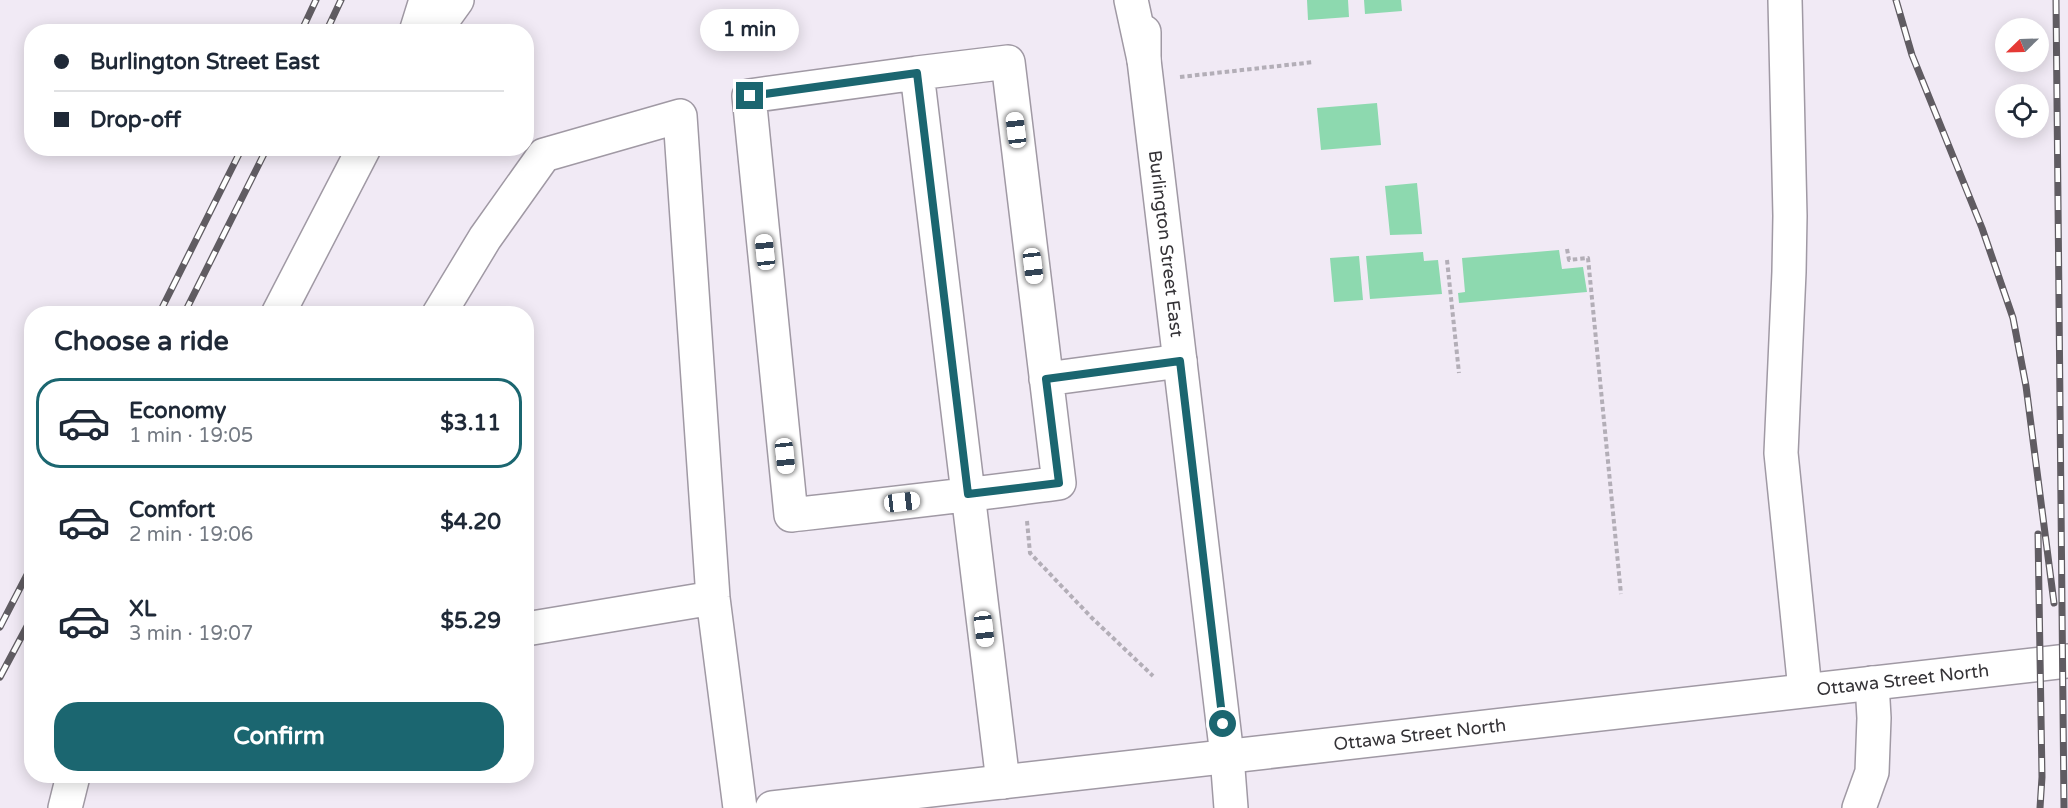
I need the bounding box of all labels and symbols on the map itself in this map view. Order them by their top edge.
callout: 1 min [700,9,800,51]
north arrow [1995,18,2049,72]
route end [736,82,763,109]
car [1005,111,1027,149]
street label: Burlington Street East [1144,149,1188,338]
car [754,233,776,271]
car [1022,247,1044,285]
car [774,437,796,475]
car [883,491,921,513]
car [973,610,995,648]
street label: Ottawa Street North [1815,659,1990,700]
route start [1209,710,1236,737]
street label: Ottawa Street North [1332,714,1507,755]

